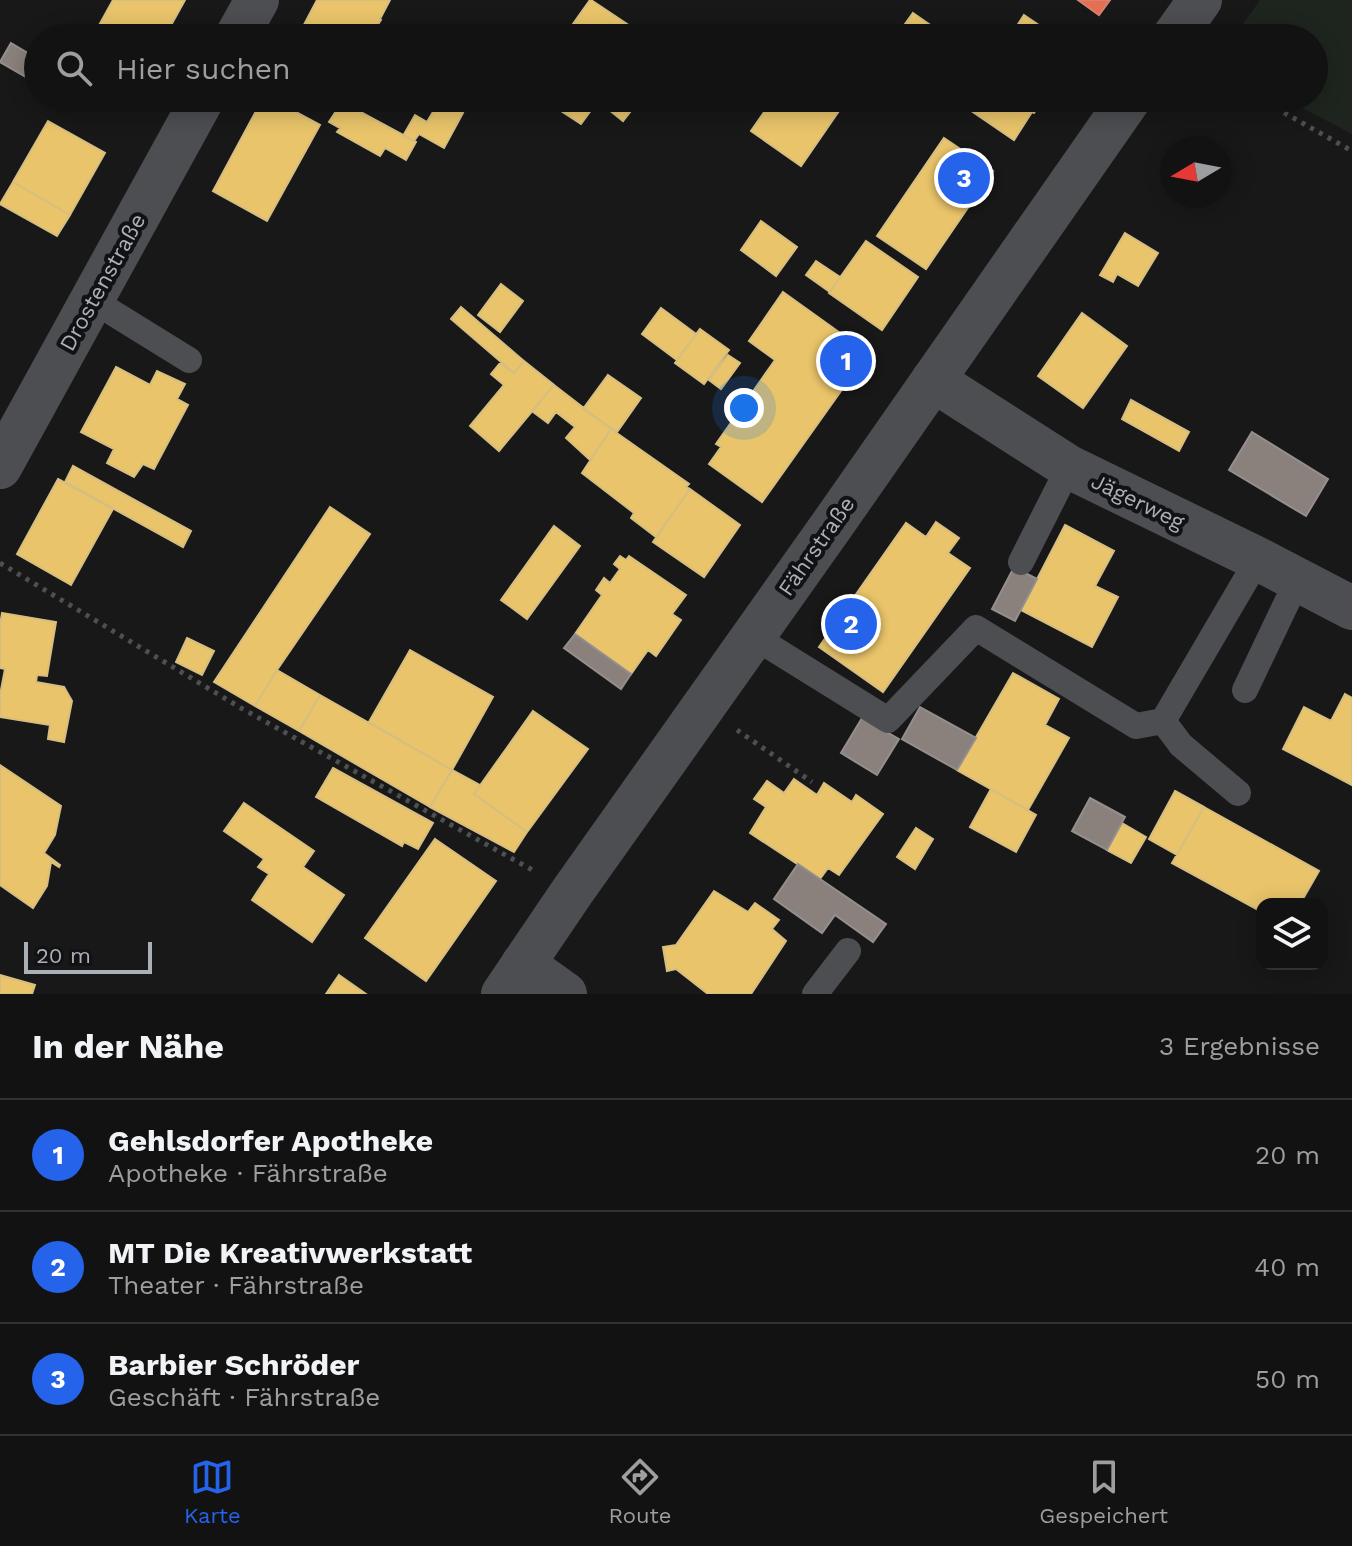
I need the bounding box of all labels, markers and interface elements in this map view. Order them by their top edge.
search box [24,24,1328,112]
icon: search [52,46,96,90]
text: Hier suchen [116,51,291,86]
north arrow [1160,136,1232,208]
pin: 3 [938,148,990,208]
street label: Drostenstraße [54,209,150,355]
pin: 1 [820,331,872,391]
your location [724,388,764,428]
street label: Jägerweg [1087,468,1189,535]
street label: Fährstraße [773,492,860,601]
pin: 2 [825,594,877,654]
map controls [1256,898,1328,970]
button: layers [1256,898,1328,970]
scale bar [24,938,152,974]
text: 20 m [36,943,91,968]
text: In der Nähe [32,1026,224,1066]
text: 3 Ergebnisse [1159,1031,1320,1061]
text: Gehlsdorfer Apotheke [108,1123,433,1158]
text: 1 [52,1140,64,1170]
text: 20 m [1255,1140,1320,1170]
text: Apotheke · Fährstraße [108,1158,388,1188]
text: MT Die Kreativwerkstatt [108,1235,472,1270]
text: 2 [50,1252,66,1282]
text: 40 m [1254,1252,1320,1282]
text: Theater · Fährstraße [108,1270,364,1300]
text: Barbier Schröder [108,1347,359,1382]
text: 3 [50,1364,66,1394]
text: 50 m [1255,1364,1320,1394]
text: Geschäft · Fährstraße [108,1382,380,1412]
tab: Karte [184,1455,241,1528]
tab: Route [609,1455,672,1528]
tab: Gespeichert [1039,1455,1168,1528]

